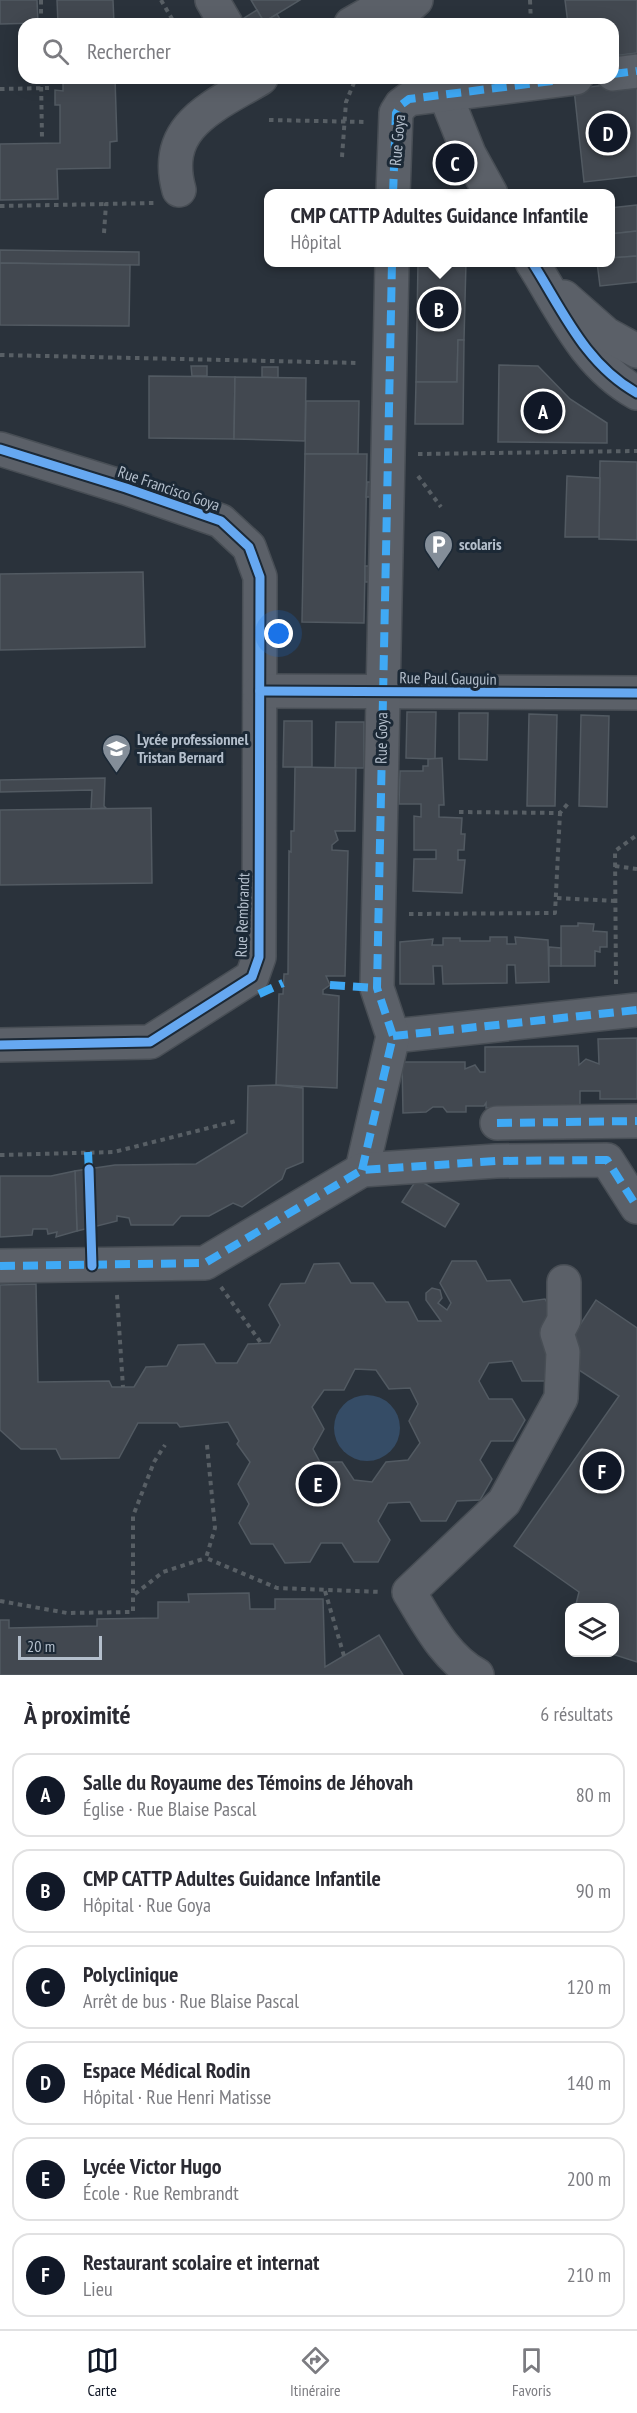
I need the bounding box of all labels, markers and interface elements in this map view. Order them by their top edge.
search box [18,18,619,84]
icon: search [39,35,72,68]
text: Rechercher [87,37,171,65]
pin: D [588,110,628,156]
street label: Rue Goya [385,113,409,167]
pin: C [436,140,474,186]
popup [264,189,615,267]
text: CMP CATTP Adultes Guidance Infantile [291,201,589,229]
text: Hôpital [291,229,341,255]
pin: B [420,286,458,332]
pin: A [524,388,562,434]
street label: Rue Francisco Goya [115,461,223,515]
parking icon: scolaris [422,528,454,570]
place label: scolaris [459,534,502,554]
your location [264,619,293,648]
street label: Rue Paul Gauguin [399,667,497,689]
street label: Rue Goya [371,712,391,764]
place label: Lycée professionnel Tristan Bernard [137,729,248,767]
school or university icon: Lycée professionnel Tristan Bernard [100,732,132,774]
street label: Rue Rembrandt [231,872,253,958]
pin: F [582,1448,622,1494]
pin: E [298,1462,338,1506]
map controls [565,1603,619,1657]
button: layers [565,1603,619,1657]
scale bar [18,1633,102,1660]
text: 20 m [27,1636,55,1656]
text: À proximité [24,1698,131,1731]
text: 6 résultats [540,1701,613,1727]
text: Salle du Royaume des Témoins de Jéhovah [83,1768,413,1796]
text: A [40,1782,51,1808]
text: 80 m [576,1782,611,1808]
text: Église · Rue Blaise Pascal [83,1796,256,1822]
text: CMP CATTP Adultes Guidance Infantile [83,1864,381,1892]
text: B [41,1878,50,1904]
text: 90 m [576,1878,611,1904]
text: Hôpital · Rue Goya [83,1892,211,1918]
text: Polyclinique [83,1960,178,1988]
text: C [41,1974,50,2000]
text: 120 m [567,1974,611,2000]
text: Arrêt de bus · Rue Blaise Pascal [83,1988,299,2014]
text: Espace Médical Rodin [83,2056,250,2084]
text: D [40,2070,51,2096]
text: 140 m [567,2070,611,2096]
text: Hôpital · Rue Henri Matisse [83,2084,271,2110]
text: Lycée Victor Hugo [83,2152,222,2180]
text: E [41,2166,50,2192]
text: 200 m [567,2166,611,2192]
text: École · Rue Rembrandt [83,2180,239,2206]
text: Restaurant scolaire et internat [83,2248,319,2276]
text: F [41,2262,50,2288]
text: 210 m [567,2262,611,2288]
text: Lieu [83,2276,113,2302]
tab: Carte [86,2344,119,2400]
tab: Itinéraire [290,2344,341,2400]
tab: Favoris [512,2344,551,2400]

